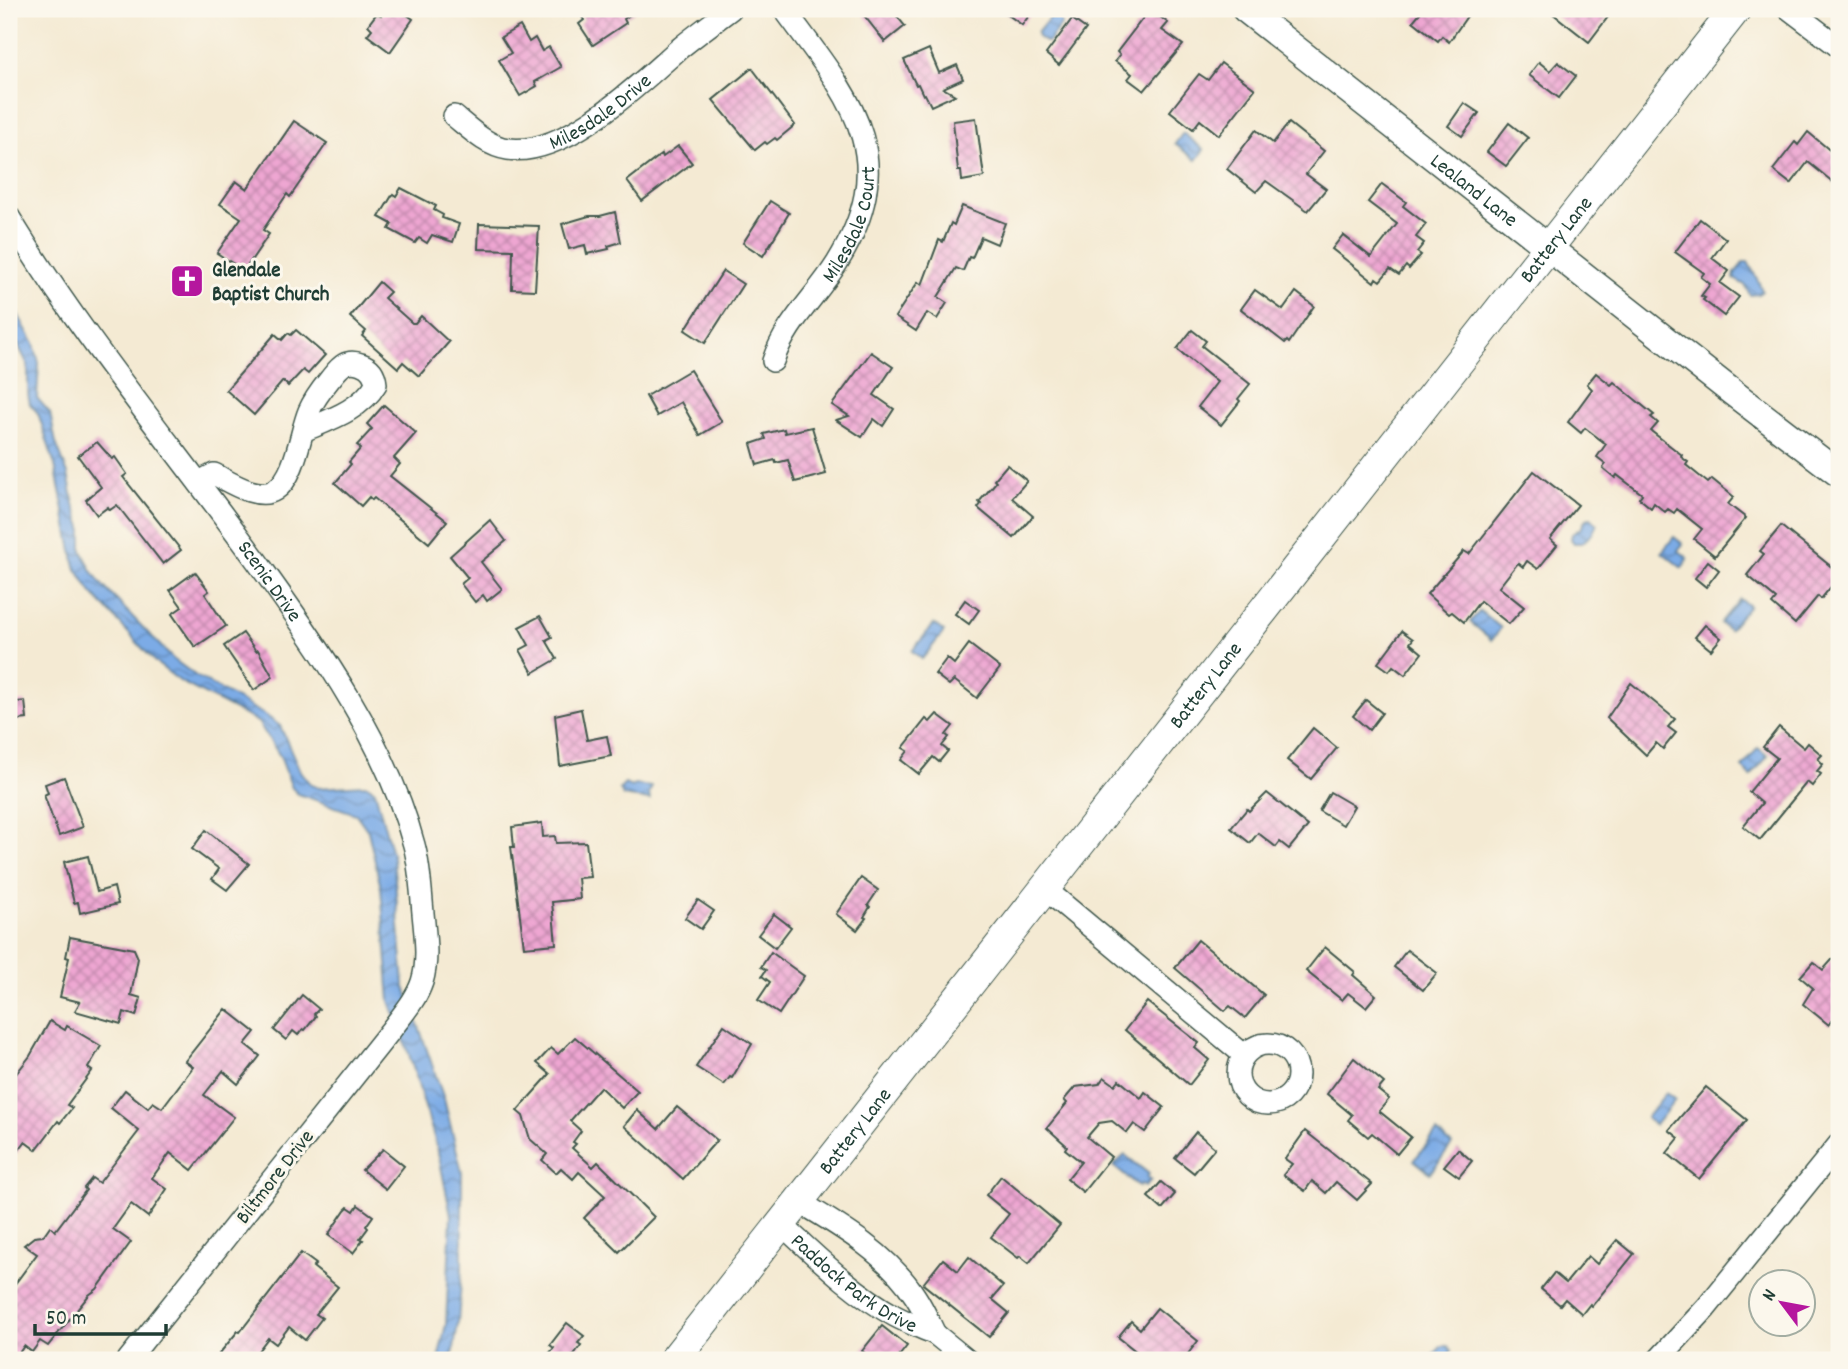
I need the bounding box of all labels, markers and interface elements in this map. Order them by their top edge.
street label: Milesdale Drive [545,68,659,160]
street label: Lealand Lane [1422,148,1523,236]
street label: Milesdale Court [816,166,885,290]
street label: Battery Lane [1514,191,1601,291]
place label: Glendale Baptist Church [212,257,330,311]
church icon: Glendale Baptist Church [168,262,206,300]
street label: Scenic Drive [229,535,308,629]
street label: Battery Lane [1164,637,1251,736]
street label: Battery Lane [813,1082,900,1182]
street label: Biltmore Drive [230,1124,323,1231]
street label: Paddock Park Drive [783,1228,921,1342]
north arrow [1746,1268,1816,1338]
text: N [1757,1285,1784,1307]
scale bar [35,1292,166,1336]
text: 50 m [46,1305,86,1335]

